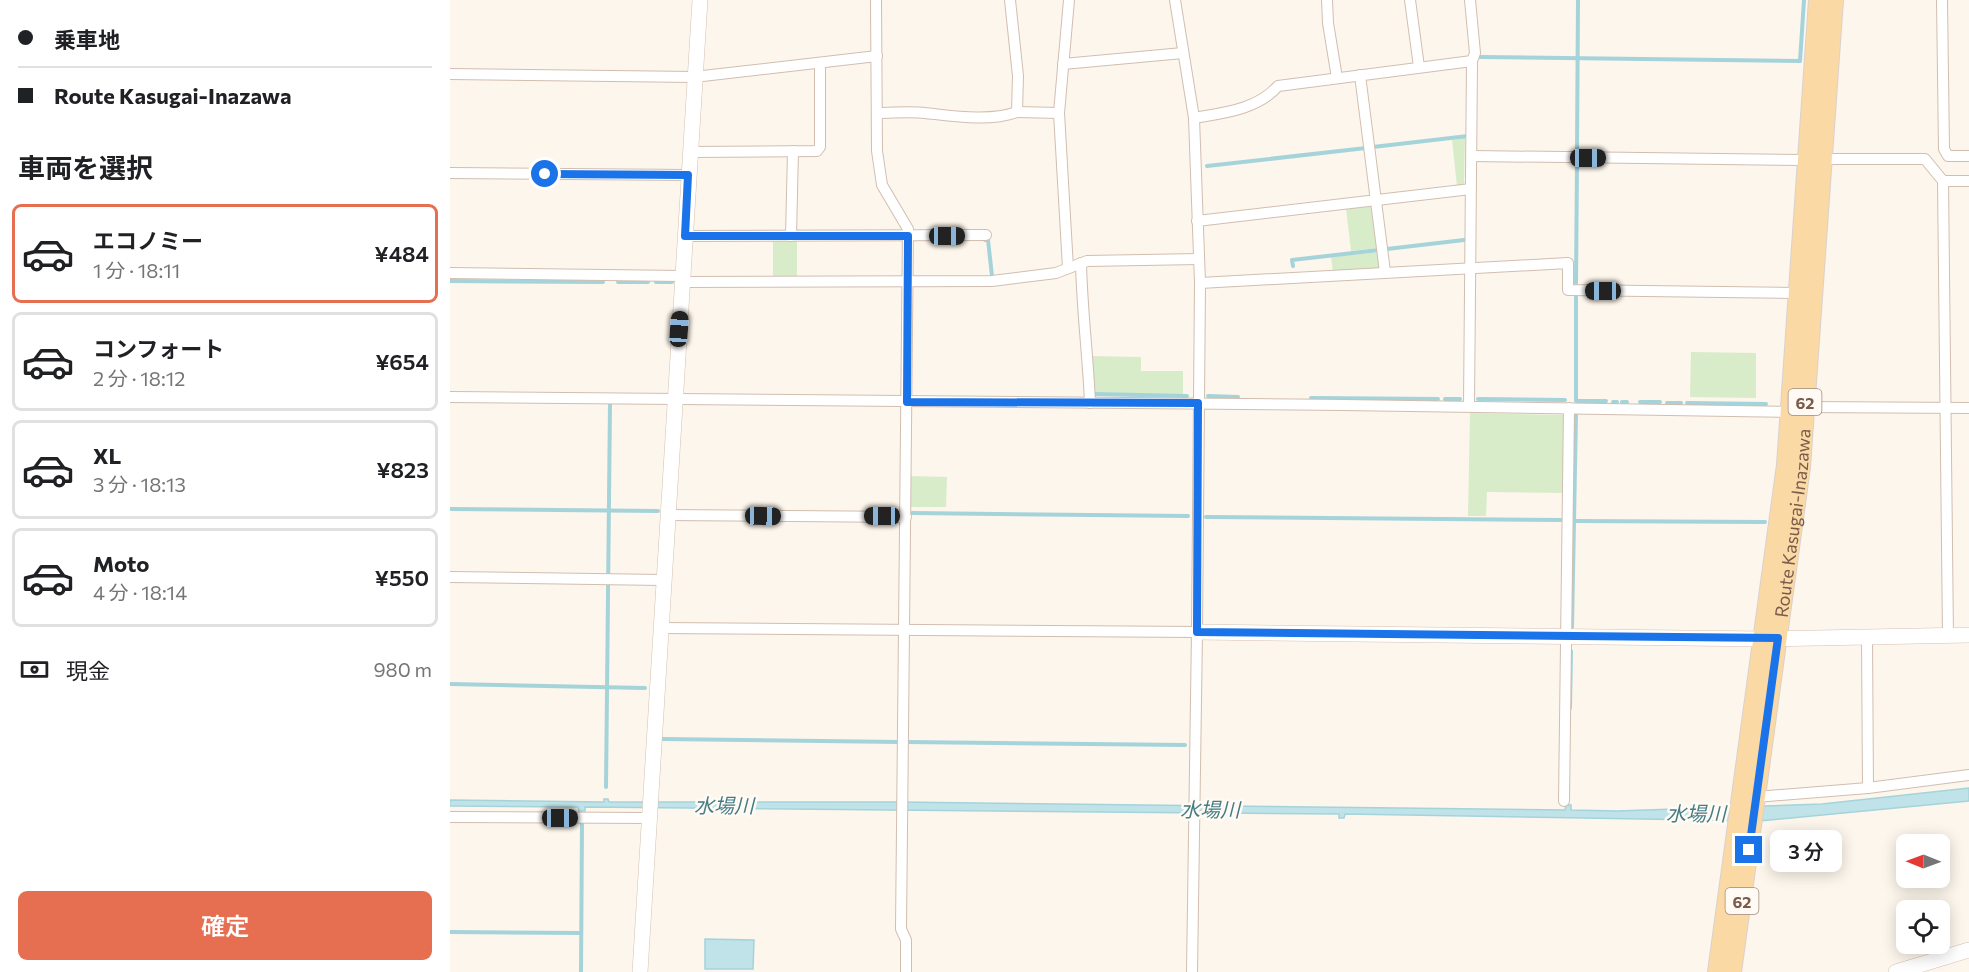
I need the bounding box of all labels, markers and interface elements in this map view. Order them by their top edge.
text: 乗車地 [54,26,120,53]
text: Route Kasugai-Inazawa [54,82,292,109]
car [1570,149,1606,167]
text: 車両を選択 [18,151,153,184]
route start [531,160,558,187]
icon: car [21,227,75,281]
text: エコノミー [93,227,203,254]
car [929,227,965,245]
text: ¥484 [375,240,429,267]
text: 1 分 · 18:11 [93,258,180,282]
car [1585,282,1621,300]
car [669,310,689,348]
icon: car [21,335,75,389]
text: コンフォート [93,335,224,362]
text: ¥654 [375,348,429,375]
text: 2 分 · 18:12 [93,366,185,390]
road number: 62 [1788,389,1822,415]
street label: Route Kasugai-Inazawa [1770,428,1815,619]
text: XL [93,442,121,469]
icon: car [21,443,75,497]
text: ¥823 [377,456,429,483]
text: 3 分 · 18:13 [93,472,186,496]
car [745,507,781,525]
car [864,507,900,525]
text: Moto [93,550,149,577]
icon: car [21,551,75,605]
text: ¥550 [375,564,429,591]
text: 4 分 · 18:14 [93,580,187,604]
icon: cash [18,653,51,686]
text: 現金 [66,657,110,684]
text: 980 m [373,657,432,681]
water label: 水場川 [694,793,756,817]
water label: 水場川 [1180,797,1242,821]
water label: 水場川 [1666,801,1728,825]
car [542,809,578,827]
callout: 3 分 [1770,829,1842,871]
north arrow [1896,834,1950,888]
map controls [1896,834,1950,954]
route end [1735,836,1762,863]
text: 3 分 [1788,839,1824,863]
road number: 62 [1726,888,1758,914]
button: 確定 [18,891,432,960]
button: locate [1896,900,1950,954]

